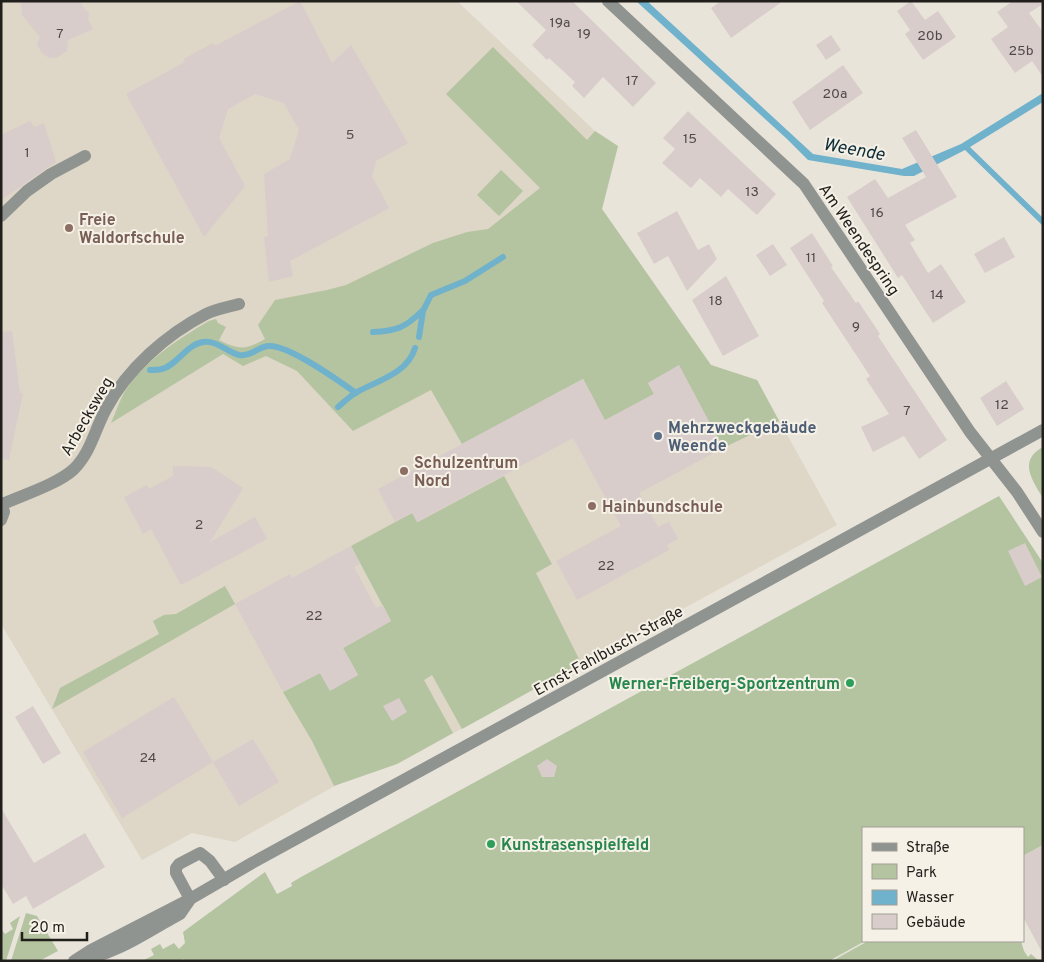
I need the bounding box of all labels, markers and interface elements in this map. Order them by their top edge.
house number: 19a [550,15,570,32]
house number: 7 [56,26,64,43]
house number: 19 [577,26,591,43]
house number: 20b [917,28,943,45]
house number: 25b [1008,43,1034,60]
house number: 17 [626,73,638,90]
house number: 20a [823,86,847,103]
house number: 5 [346,127,354,144]
house number: 15 [683,131,697,148]
water label: Weende [821,134,887,167]
house number: 1 [24,145,30,162]
street label: Am Weendespring [814,181,903,300]
house number: 13 [745,184,759,201]
house number: 16 [870,205,884,222]
place label: Freie Waldorfschule [79,211,185,249]
marker: Freie Waldorfschule [63,222,75,234]
house number: 11 [806,250,816,267]
house number: 14 [930,287,944,304]
house number: 18 [709,293,723,310]
house number: 9 [852,319,860,336]
street label: Arbecksweg [57,374,118,460]
house number: 12 [995,397,1009,414]
house number: 7 [903,403,911,420]
place label: Mehrzweckgebäude Weende [668,419,816,457]
marker: Mehrzweckgebäude Weende [652,430,664,442]
place label: Schulzentrum Nord [414,454,518,492]
marker: Schulzentrum Nord [398,465,410,477]
place label: Hainbundschule [602,498,723,518]
marker: Hainbundschule [586,500,598,512]
house number: 2 [195,517,203,534]
house number: 22 [597,558,615,575]
street label: Ernst-Fahlbusch-Straße [531,602,687,701]
house number: 22 [305,608,323,625]
place label: Werner-Freiberg-Sportzentrum [609,675,840,695]
marker: Werner-Freiberg-Sportzentrum [844,677,856,689]
house number: 24 [139,750,157,767]
legend [862,827,1024,942]
place label: Kunstrasenspielfeld [501,836,649,856]
marker: Kunstrasenspielfeld [485,838,497,850]
text: Straße [906,839,950,858]
text: Park [906,864,937,883]
text: Wasser [906,889,954,908]
scale bar [22,910,88,942]
text: Gebäude [906,914,966,933]
text: 20 m [30,919,65,938]

